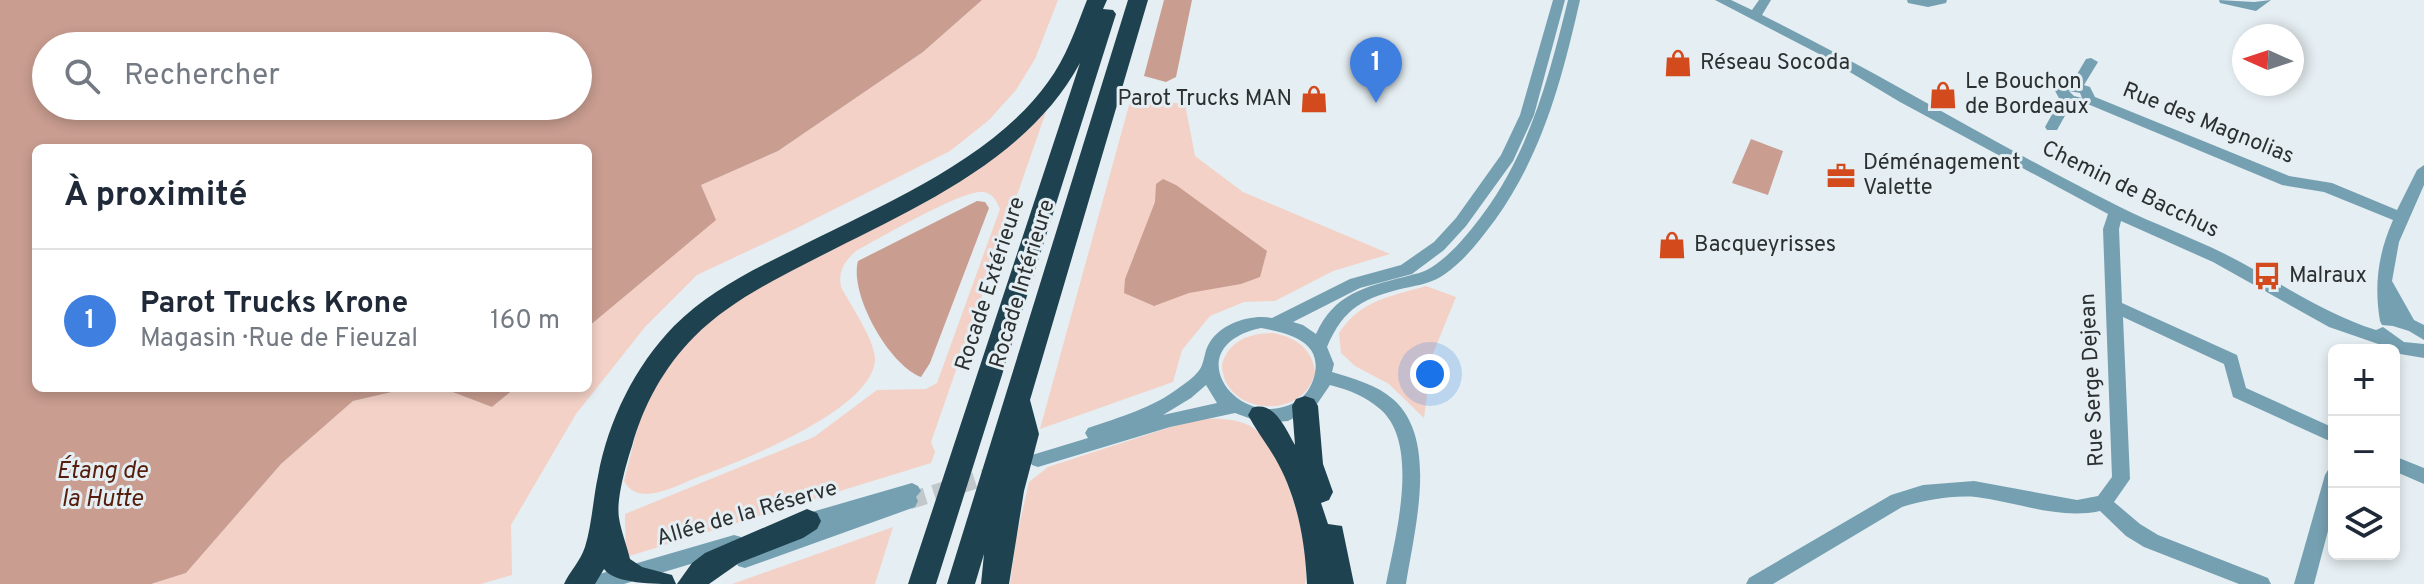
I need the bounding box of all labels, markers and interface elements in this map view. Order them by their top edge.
north arrow [2232,24,2304,96]
search box [32,32,592,120]
pin: 1 [1350,37,1402,103]
shop icon: Réseau Socoda [1663,48,1693,78]
place label: Réseau Socoda [1700,50,1850,77]
icon: search [60,54,104,98]
text: Rechercher [124,58,280,95]
place label: Le Bouchon de Bordeaux [1965,69,2089,121]
street label: Rue des Magnolias [2118,77,2298,171]
shop icon: Le Bouchon de Bordeaux [1928,80,1958,110]
shop icon: Parot Trucks MAN [1299,84,1329,114]
place label: Parot Trucks MAN [1117,86,1292,113]
street label: Chemin de Bacchus [2037,135,2223,245]
place label: Déménagement Valette [1863,150,2021,202]
office icon: Déménagement Valette [1826,161,1856,191]
text: À proximité [64,175,247,218]
street label: Rocade Extérieure [950,194,1032,374]
street label: Rocade Intérieure [984,196,1062,372]
shop icon: Bacqueyrisses [1657,230,1687,260]
place label: Bacqueyrisses [1694,232,1836,259]
bus stop icon: Malraux [2252,261,2282,291]
place label: Malraux [2289,263,2367,290]
text: Parot Trucks Krone [140,286,408,323]
street label: Rue Serge Dejean [2075,292,2111,468]
text: 1 [85,305,95,338]
text: 160 m [490,305,560,338]
text: Magasin · Rue de Fieuzal [140,323,418,356]
map controls [2328,344,2400,560]
button: + [2328,344,2400,416]
your location [1410,354,1450,394]
button: − [2328,416,2400,488]
water label: Étang de la Hutte [56,455,148,515]
street label: Allée de la Réserve [653,475,841,553]
button: layers [2328,488,2400,560]

